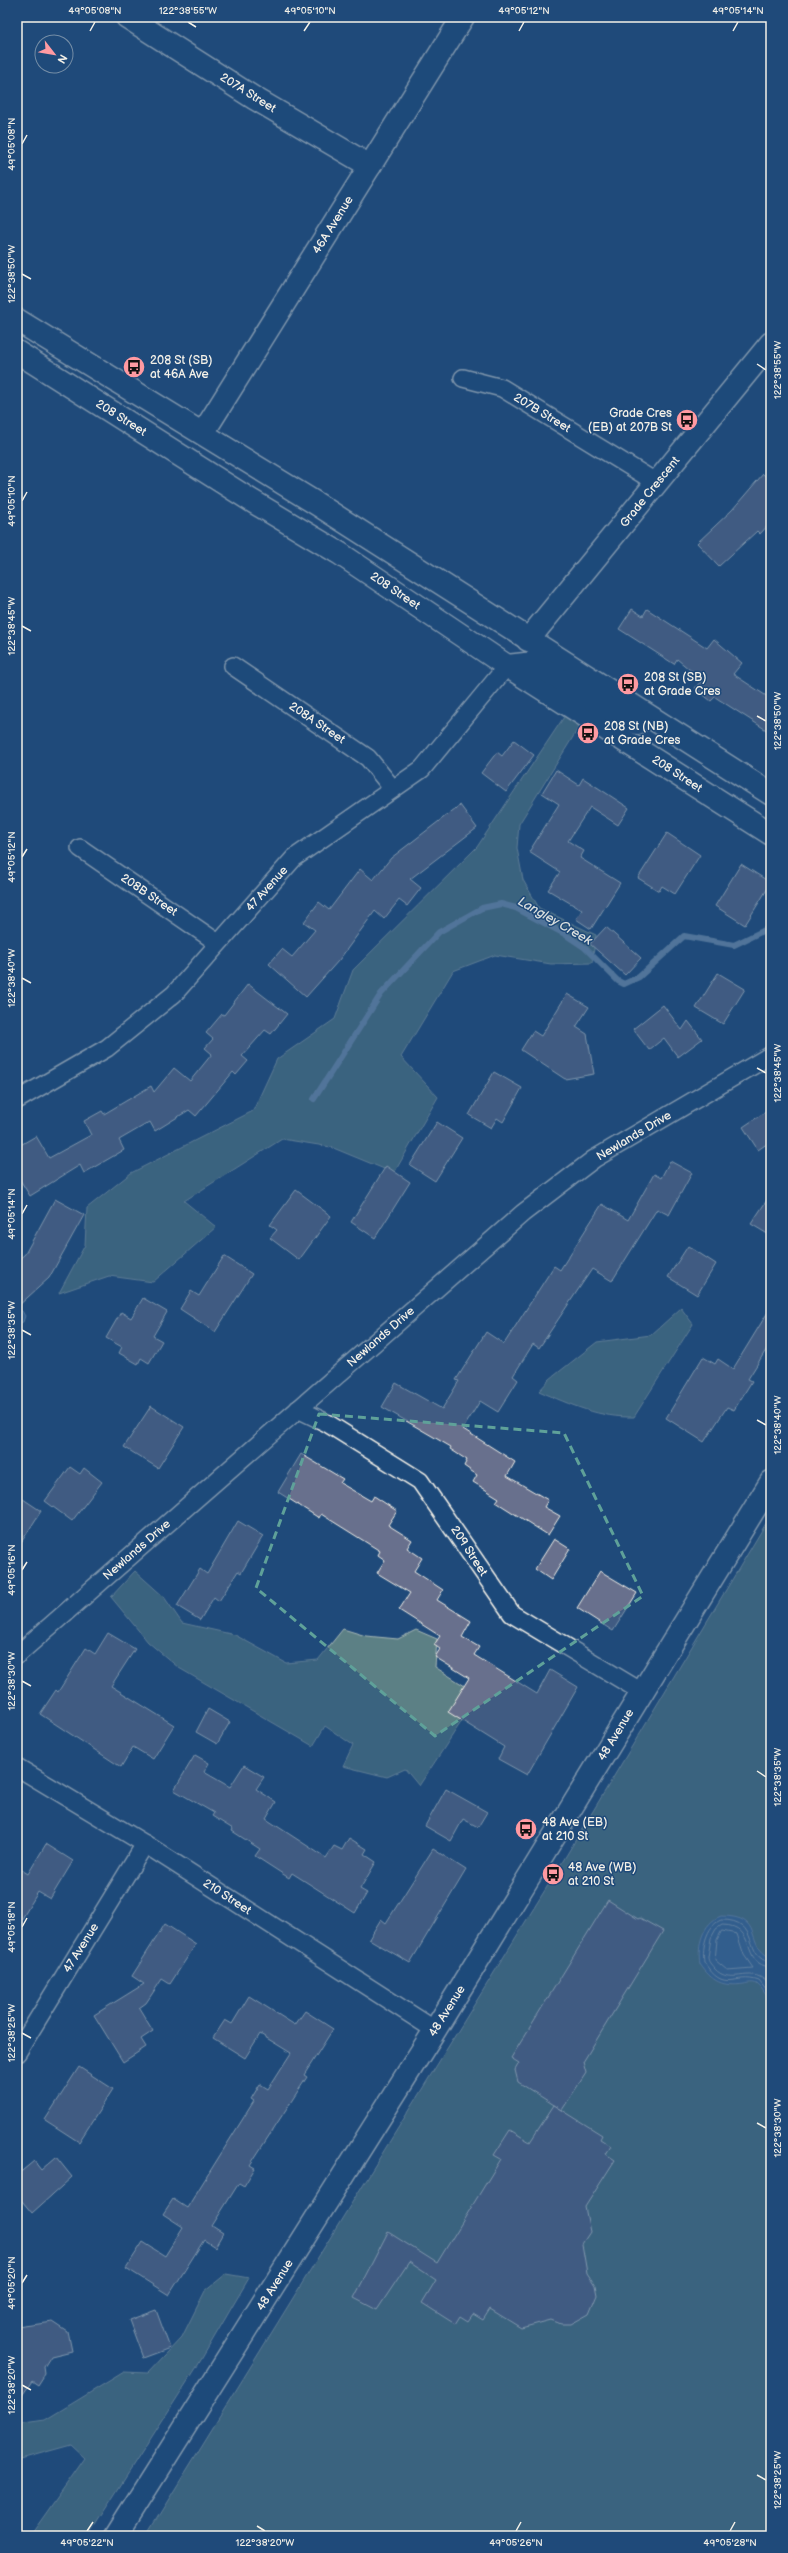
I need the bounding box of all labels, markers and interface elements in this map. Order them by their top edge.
text: 49°05'08"N [68,5,122,17]
text: 122°38'55"W [159,5,217,17]
text: 49°05'10"N [284,5,336,17]
text: 49°05'12"N [498,5,550,17]
text: 49°05'14"N [712,5,764,17]
north arrow [34,34,74,74]
text: N [54,52,70,66]
street label: 207A Street [217,70,279,116]
text: 49°05'08"N [6,117,18,171]
street label: 46A Avenue [309,193,357,257]
text: 122°38'50"W [6,245,18,303]
text: 122°38'55"W [772,341,784,399]
place label: 208 St (SB) at 46A Ave [150,353,213,382]
bus stop icon: 208 St (SB) at 46A Ave [121,354,147,380]
street label: 207B Street [511,390,574,436]
street label: 208 Street [93,397,149,440]
place label: Grade Cres (EB) at 207B St [588,406,672,435]
bus stop icon: Grade Cres (EB) at 207B St [674,407,700,433]
street label: Grade Crescent [617,453,683,530]
text: 49°05'10"N [6,475,18,527]
street label: 208 Street [367,569,423,613]
text: 122°38'45"W [6,597,18,655]
place label: 208 St (SB) at Grade Cres [644,670,721,699]
bus stop icon: 208 St (SB) at Grade Cres [615,671,641,697]
text: 122°38'50"W [772,692,784,750]
street label: 208A Street [286,699,348,747]
place label: 208 St (NB) at Grade Cres [604,719,681,748]
bus stop icon: 208 St (NB) at Grade Cres [575,720,601,746]
street label: 208 Street [649,752,705,796]
text: 49°05'12"N [6,831,18,883]
street label: 47 Avenue [243,863,291,915]
street label: 208B Street [118,871,181,920]
water label: Langley Creek [515,893,595,949]
text: 122°38'40"W [6,949,18,1008]
text: 122°38'45"W [772,1044,784,1102]
street label: Newlands Drive [594,1108,674,1164]
text: 49°05'14"N [6,1188,18,1240]
text: 122°38'35"W [6,1301,18,1359]
street label: Newlands Drive [344,1304,418,1370]
text: 122°38'40"W [772,1396,784,1455]
street label: Newlands Drive [100,1517,174,1583]
street label: 209 Street [447,1523,491,1579]
text: 49°05'16"N [6,1544,18,1596]
text: 122°38'30"W [6,1651,18,1711]
street label: 48 Avenue [595,1706,637,1764]
text: 122°38'35"W [772,1748,784,1806]
place label: 48 Ave (EB) at 210 St [542,1815,607,1844]
bus stop icon: 48 Ave (EB) at 210 St [513,1816,539,1842]
place label: 48 Ave (WB) at 210 St [568,1860,637,1889]
bus stop icon: 48 Ave (WB) at 210 St [540,1861,566,1887]
street label: 210 Street [200,1876,254,1918]
text: 49°05'18"N [6,1901,18,1953]
street label: 47 Avenue [60,1920,102,1976]
street label: 48 Avenue [425,1982,469,2040]
text: 122°38'25"W [6,2004,18,2062]
text: 122°38'30"W [772,2098,784,2158]
text: 49°05'20"N [6,2256,18,2310]
street label: 48 Avenue [253,2256,297,2314]
text: 122°38'20"W [6,2356,18,2414]
text: 122°38'25"W [772,2451,784,2509]
text: 49°05'22"N [60,2537,114,2549]
text: 122°38'20"W [236,2537,294,2549]
text: 49°05'26"N [489,2537,543,2549]
text: 49°05'28"N [703,2537,757,2549]

